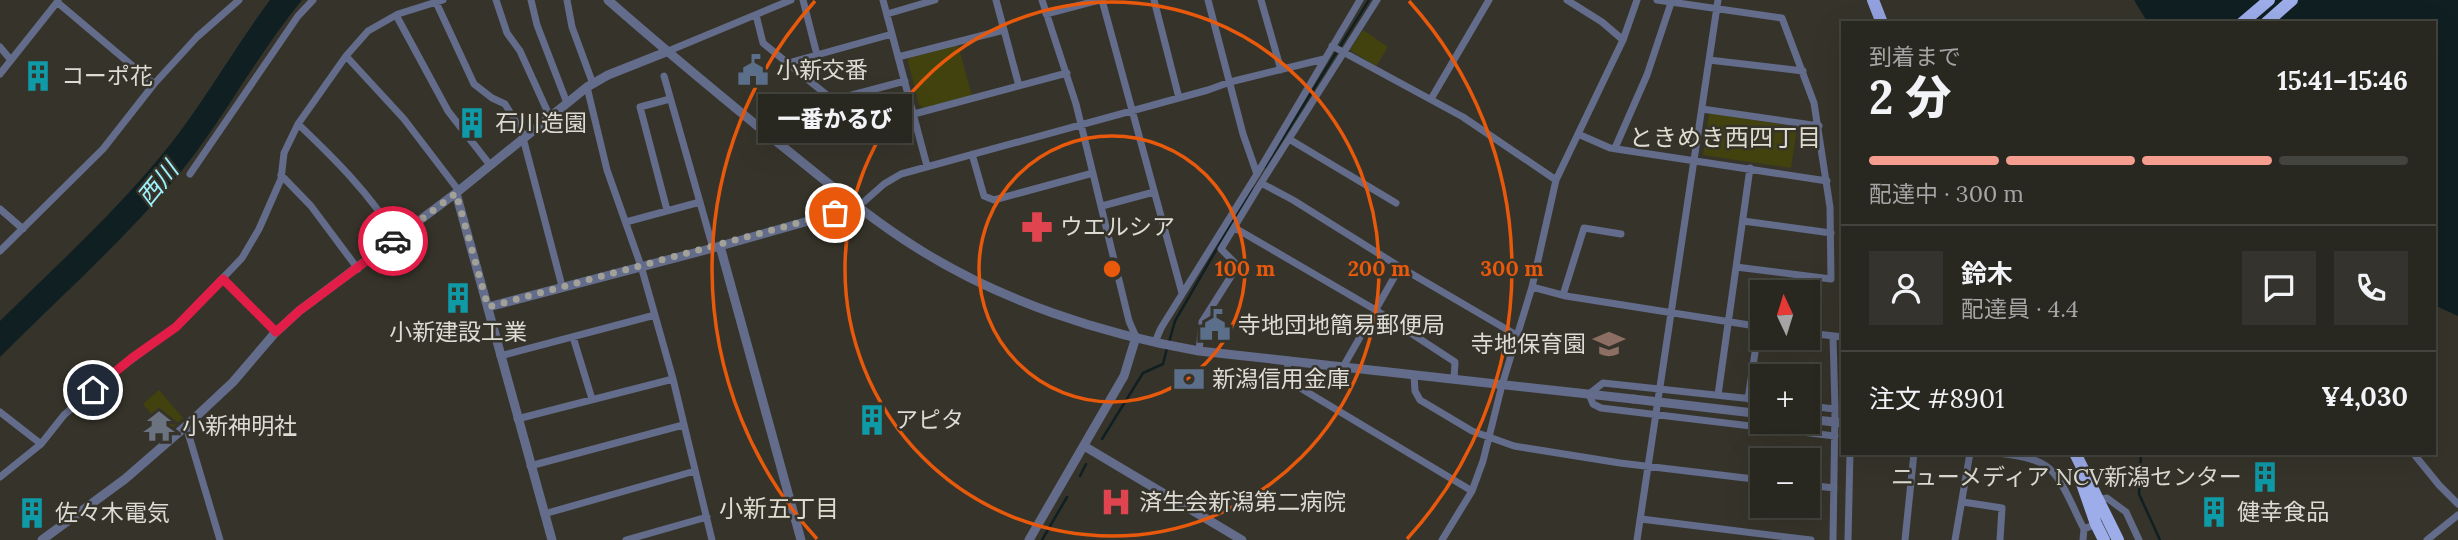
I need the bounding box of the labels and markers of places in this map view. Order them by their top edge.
public building icon: 小新交番 [736,53,770,87]
place label: 小新交番 [776,55,868,84]
building icon: コーポ花 [21,59,55,93]
place label: コーポ花 [61,61,153,90]
callout: 一番かるび [758,94,912,143]
building icon: 石川造園 [455,106,489,140]
place label: 石川造園 [495,108,587,137]
pin [805,183,865,243]
pharmacy icon: ウエルシア [1020,210,1054,244]
place label: ウエルシア [1060,212,1175,241]
centre of rings [1100,257,1124,281]
building icon: 小新建設工業 [441,281,475,315]
public building icon: 寺地団地簡易郵便局 [1198,308,1232,342]
place label: 寺地団地簡易郵便局 [1238,310,1445,339]
place label: 小新建設工業 [389,317,527,346]
school or university icon: 寺地保育園 [1592,327,1626,361]
place label: 寺地保育園 [1471,329,1586,358]
pin [63,360,123,420]
bank icon: 新潟信用金庫 [1172,362,1206,396]
place label: 新潟信用金庫 [1212,364,1350,393]
building icon: アピタ [855,403,889,437]
place label: アピタ [895,405,964,434]
temple icon: 小新神明社 [142,409,176,443]
place label: 小新神明社 [182,411,297,440]
building icon: ニューメディア NCV新潟センター [2248,460,2282,494]
place label: ニューメディア NCV新潟センター [1891,462,2242,491]
hospital icon: 済生会新潟第二病院 [1099,485,1133,519]
place label: 済生会新潟第二病院 [1139,487,1346,516]
building icon: 健幸食品 [2197,495,2231,529]
building icon: 佐々木電気 [15,496,49,530]
place label: 健幸食品 [2237,497,2329,526]
place label: 佐々木電気 [55,498,170,527]

